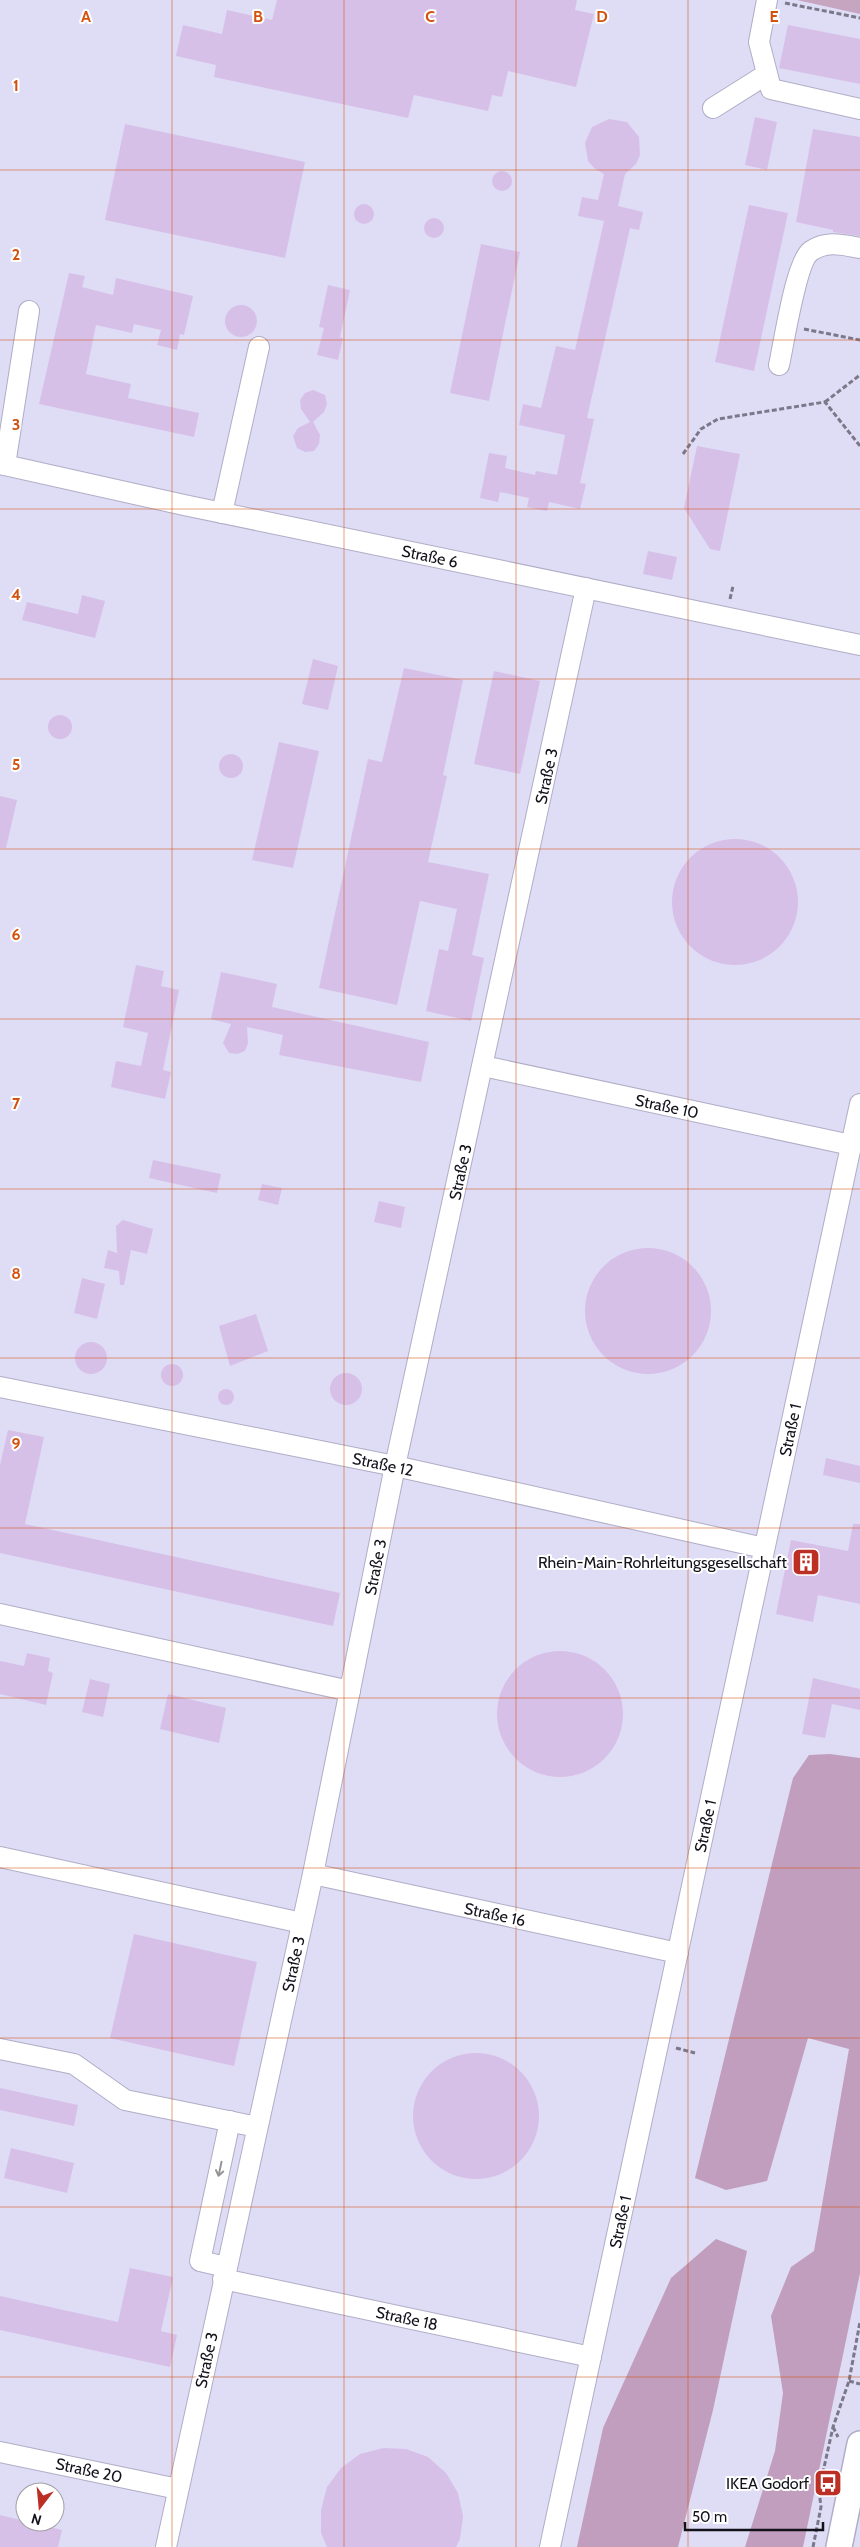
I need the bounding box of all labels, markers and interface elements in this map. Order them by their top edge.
text: A [81,7,91,26]
text: B [253,7,263,26]
text: C [425,7,435,26]
text: D [596,7,608,26]
text: E [769,7,779,26]
text: 1 [13,76,19,95]
text: 2 [12,245,20,264]
text: 3 [12,415,20,434]
street label: Straße 6 [400,541,460,572]
text: 4 [11,585,21,604]
street label: Straße 3 [531,746,562,806]
text: 5 [12,755,20,774]
text: 6 [12,925,21,944]
street label: Straße 10 [633,1090,700,1122]
text: 7 [12,1094,21,1113]
street label: Straße 3 [445,1142,476,1202]
text: 8 [11,1264,21,1283]
street label: Straße 1 [776,1402,805,1458]
text: 9 [12,1434,21,1453]
street label: Straße 12 [351,1449,415,1480]
street label: Straße 3 [361,1537,390,1597]
building icon: Rhein-Main-Rohrleitungsgesellschaft [791,1547,821,1577]
place label: Rhein-Main-Rohrleitungsgesellschaft [538,1553,788,1572]
street label: Straße 1 [691,1798,720,1854]
street label: Straße 16 [462,1899,527,1930]
street label: Straße 3 [278,1934,309,1994]
one-way arrow [215,2160,224,2176]
street label: Straße 1 [606,2194,635,2250]
street label: Straße 18 [374,2303,440,2334]
street label: Straße 3 [191,2330,222,2390]
street label: Straße 20 [54,2454,124,2487]
bus stop icon: IKEA Godorf [813,2468,843,2498]
place label: IKEA Godorf [726,2474,810,2493]
north arrow [15,2482,65,2532]
scale bar [685,2500,822,2532]
text: 50 m [692,2508,727,2526]
text: N [29,2509,44,2530]

